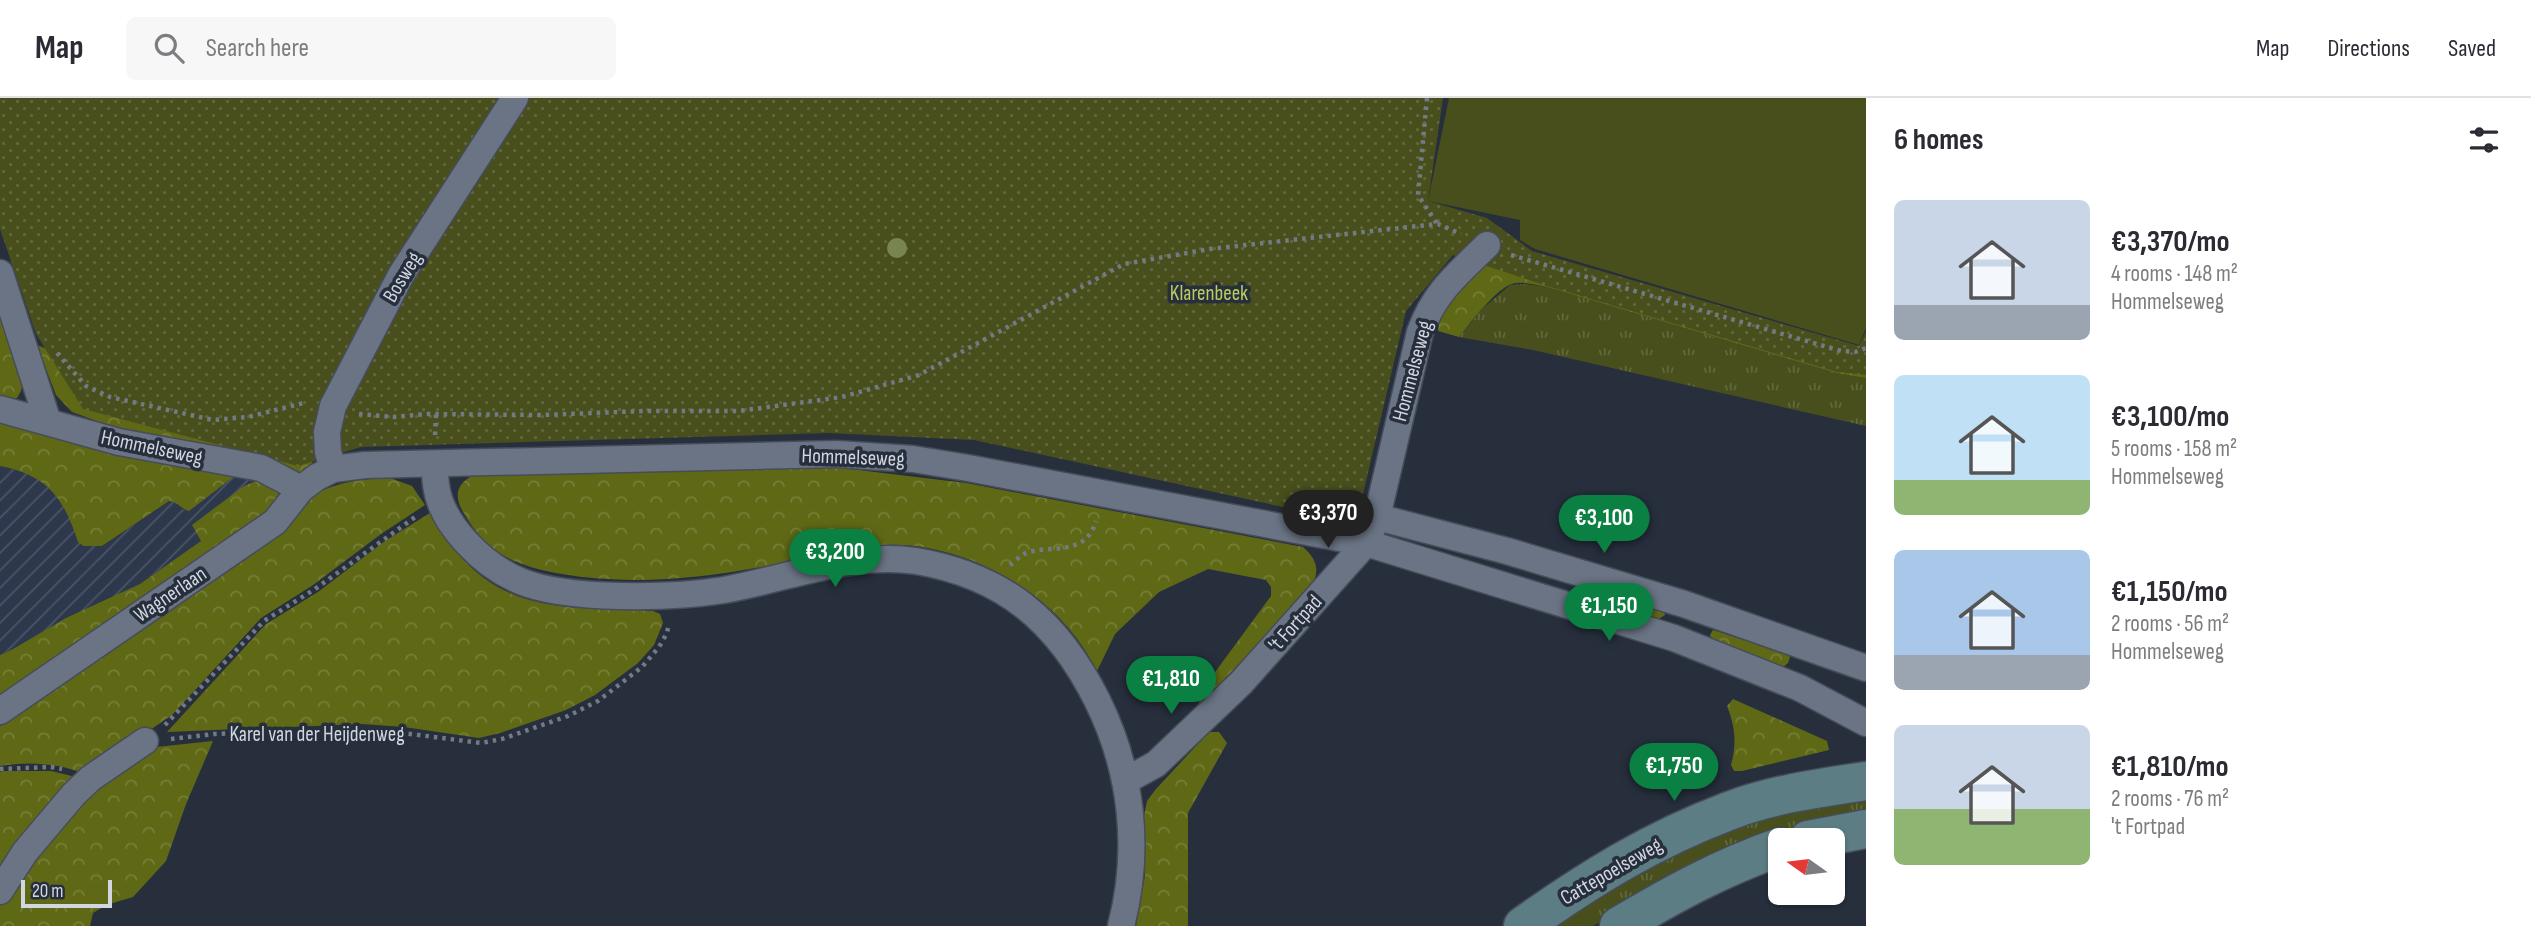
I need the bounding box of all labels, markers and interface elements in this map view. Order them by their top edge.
search box [126,17,616,80]
text: Map [35,28,84,68]
icon: search [150,29,188,67]
text: Search here [206,33,309,64]
text: Map [2256,34,2289,63]
text: Directions [2327,34,2410,63]
text: Saved [2448,34,2496,63]
icon: filters [2465,121,2503,159]
text: 6 homes [1894,122,1983,158]
text: €3,370/mo [2111,224,2230,260]
icon: home [1950,228,2034,312]
street label: Bosweg [378,248,427,307]
text: 4 rooms · 148 m² [2111,260,2238,288]
park label: Klarenbeek [1170,281,1248,306]
text: Hommelseweg [2111,288,2224,316]
street label: Hommelseweg [1387,318,1438,424]
text: €3,100/mo [2111,399,2229,435]
icon: home [1950,403,2034,487]
street label: Hommelseweg [99,425,205,470]
text: 5 rooms · 158 m² [2111,435,2237,463]
street label: Hommelseweg [801,443,905,472]
text: Hommelseweg [2111,463,2224,491]
pin: €3,370 [1271,490,1385,550]
pin: €3,100 [1547,496,1661,555]
text: €3,370 [1299,499,1357,527]
text: €3,100 [1575,504,1633,532]
pin: €3,200 [778,530,892,589]
text: €3,200 [805,538,865,566]
street label: Wagnerlaan [129,561,211,628]
text: €1,150/mo [2111,574,2228,610]
icon: home [1950,578,2034,662]
pin: €1,150 [1552,584,1666,643]
street label: 't Fortpad [1263,590,1327,657]
text: €1,150 [1580,592,1638,620]
text: 2 rooms · 56 m² [2111,610,2229,638]
text: Hommelseweg [2111,638,2224,666]
pin: €1,810 [1114,656,1228,716]
text: €1,810 [1142,665,1200,693]
street label: Karel van der Heijdenweg [229,722,405,747]
pin: €1,750 [1617,744,1731,803]
text: €1,810/mo [2111,749,2229,785]
text: €1,750 [1645,752,1703,780]
icon: home [1950,753,2034,837]
text: 2 rooms · 76 m² [2111,785,2229,813]
text: 't Fortpad [2111,813,2185,841]
north arrow [1768,828,1844,905]
map controls [1768,828,1845,905]
street label: Cattepoelseweg [1556,832,1667,911]
scale bar [21,877,112,909]
text: 20 m [32,880,64,903]

